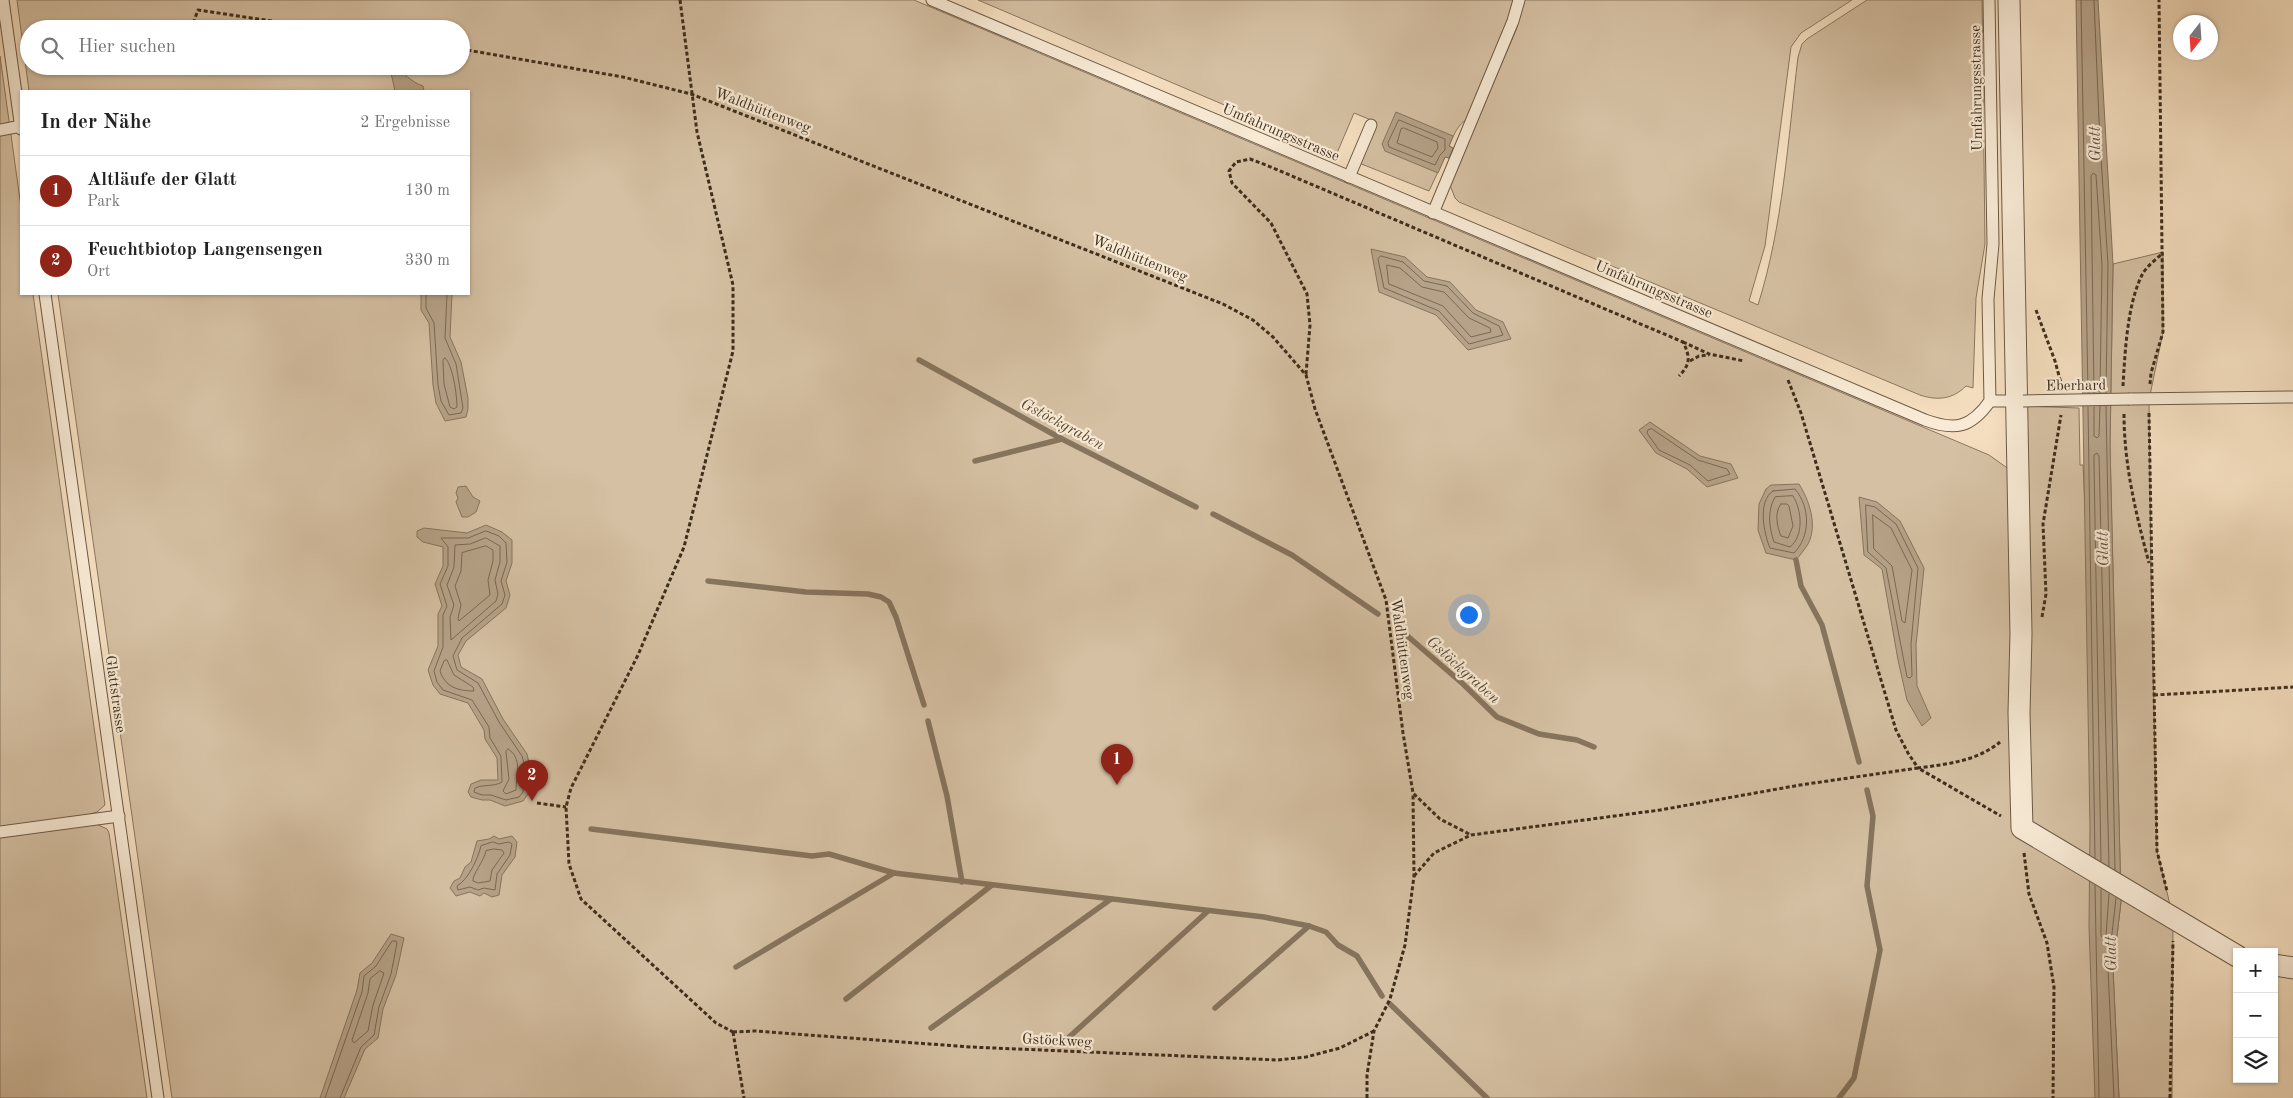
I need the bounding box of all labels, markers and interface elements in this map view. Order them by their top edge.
north arrow [2173,15,2218,60]
search box [20,20,470,75]
street label: Umfahrungsstrasse [1969,25,1986,151]
icon: search [38,34,66,62]
text: Hier suchen [78,38,176,57]
street label: Waldhüttenweg [712,86,813,137]
street label: Umfahrungsstrasse [1219,102,1342,165]
text: In der Nähe [40,112,151,133]
text: 2 Ergebnisse [360,115,450,131]
water label: Glatt [2088,125,2104,162]
text: Altläufe der Glatt [87,171,237,190]
text: 1 [51,183,61,199]
text: 130 m [405,183,450,199]
text: Park [87,194,120,210]
street label: Waldhüttenweg [1089,233,1189,285]
text: Feuchtbiotop Langensengen [87,241,323,260]
text: 2 [51,253,61,269]
text: 330 m [405,253,450,269]
street label: Umfahrungsstrasse [1592,259,1715,322]
text: Ort [87,264,110,280]
street label: Eberhard [2046,378,2107,395]
water label: Gstöckgraben [1018,396,1107,453]
water label: Glatt [2096,530,2112,567]
street label: Waldhüttenweg [1387,598,1416,701]
your location [1456,602,1482,628]
water label: Gstöckgraben [1423,634,1502,707]
street label: Glattstrasse [102,655,127,734]
pin: 1 [1101,744,1133,785]
pin: 2 [516,760,548,801]
water label: Glatt [2104,935,2120,972]
map controls [2233,948,2278,1083]
button: + [2233,948,2278,993]
button: − [2233,993,2278,1038]
street label: Gstöckweg [1021,1032,1092,1051]
button: layers [2233,1038,2278,1083]

